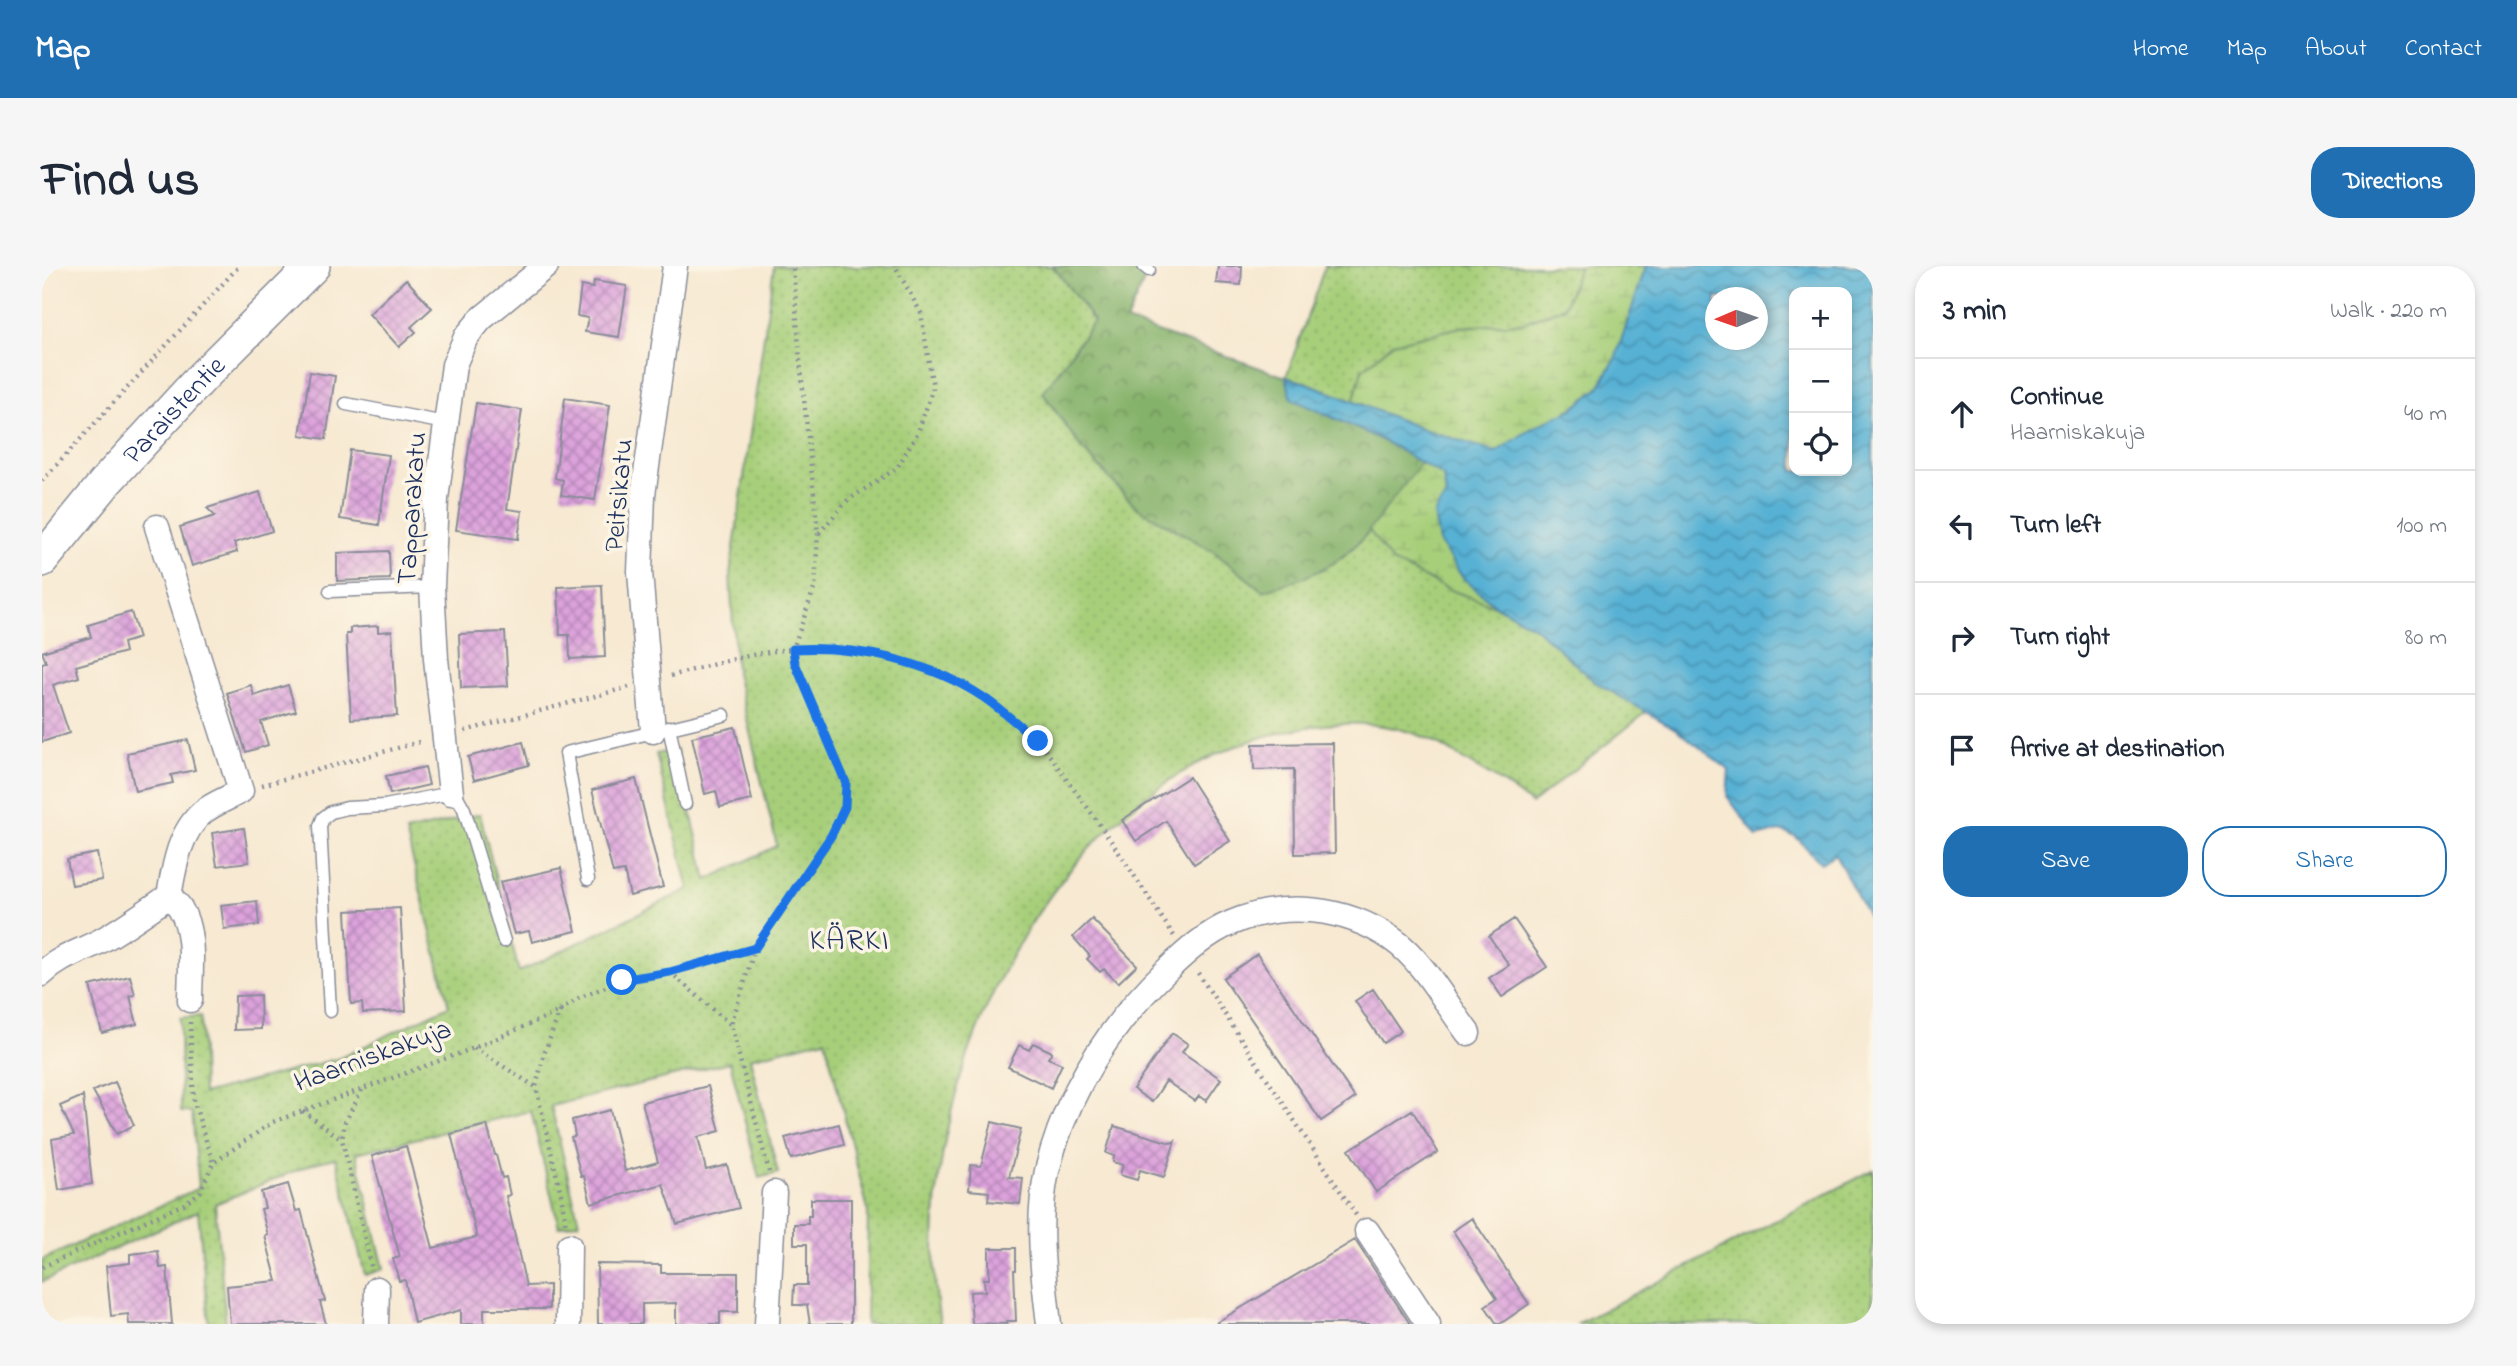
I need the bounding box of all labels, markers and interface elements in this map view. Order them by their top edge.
text: Map [35,25,91,73]
text: Home [2133,32,2189,67]
text: Map [2227,32,2267,67]
text: About [2305,32,2367,67]
text: Contact [2405,32,2482,67]
text: Find us [42,146,199,218]
button: Directions [2311,147,2475,218]
north arrow [1705,287,1768,350]
map controls [1789,287,1852,476]
button: + [1789,287,1852,350]
text: 3 min [1943,290,2006,334]
text: Walk · 220 m [2330,295,2447,328]
street label: Paraistentie [114,347,237,475]
button: − [1789,350,1852,413]
text: Continue [2010,379,2103,417]
icon: ahead [1943,395,1981,433]
text: 40 m [2404,398,2447,431]
button: locate [1789,413,1852,476]
text: Haarniskakuja [2010,417,2145,450]
street label: Tapparakatu [388,430,439,586]
street label: Peitsikatu [595,437,646,554]
icon: left [1943,507,1981,545]
text: Turn left [2010,507,2101,545]
text: 100 m [2396,510,2447,543]
icon: right [1943,619,1981,657]
text: Turn right [2010,619,2110,657]
text: 80 m [2405,622,2447,655]
route end [1022,725,1053,756]
icon: arrive [1943,731,1981,769]
text: Arrive at destination [2010,731,2225,769]
button: Save [1943,826,2188,897]
button: Share [2202,826,2447,897]
district label: KÄRKI [809,920,891,964]
route start [606,964,637,995]
street label: Haarniskakuja [289,1010,458,1105]

